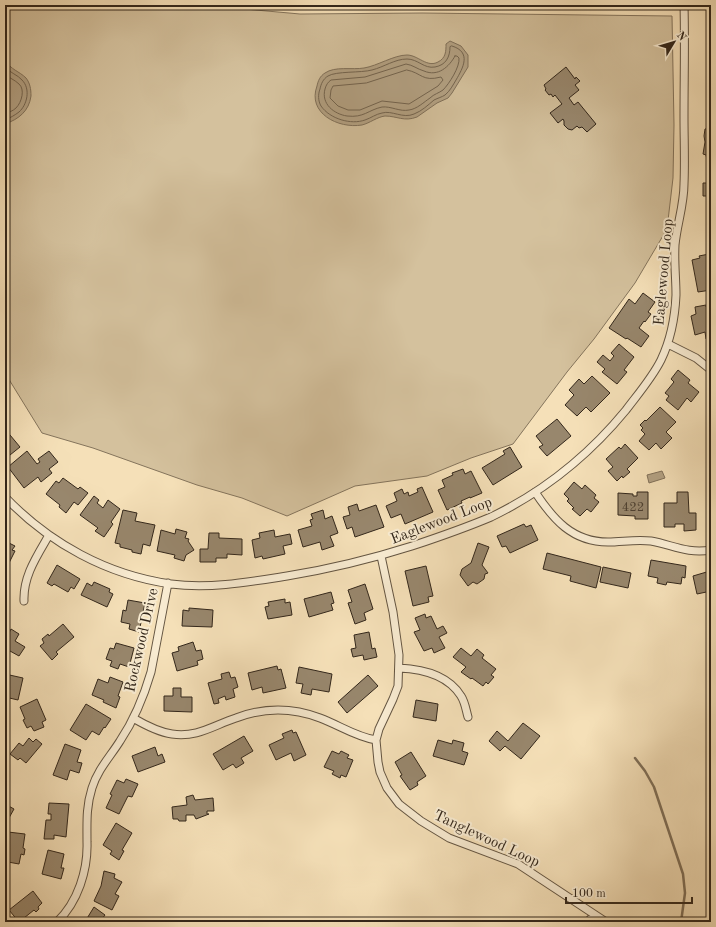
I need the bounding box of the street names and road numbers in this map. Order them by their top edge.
street label: Eaglewood Loop [652,218,677,326]
street label: Eaglewood Loop [389,495,495,548]
street label: Rockwood Drive [123,587,162,694]
street label: Tanglewood Loop [431,808,542,871]

